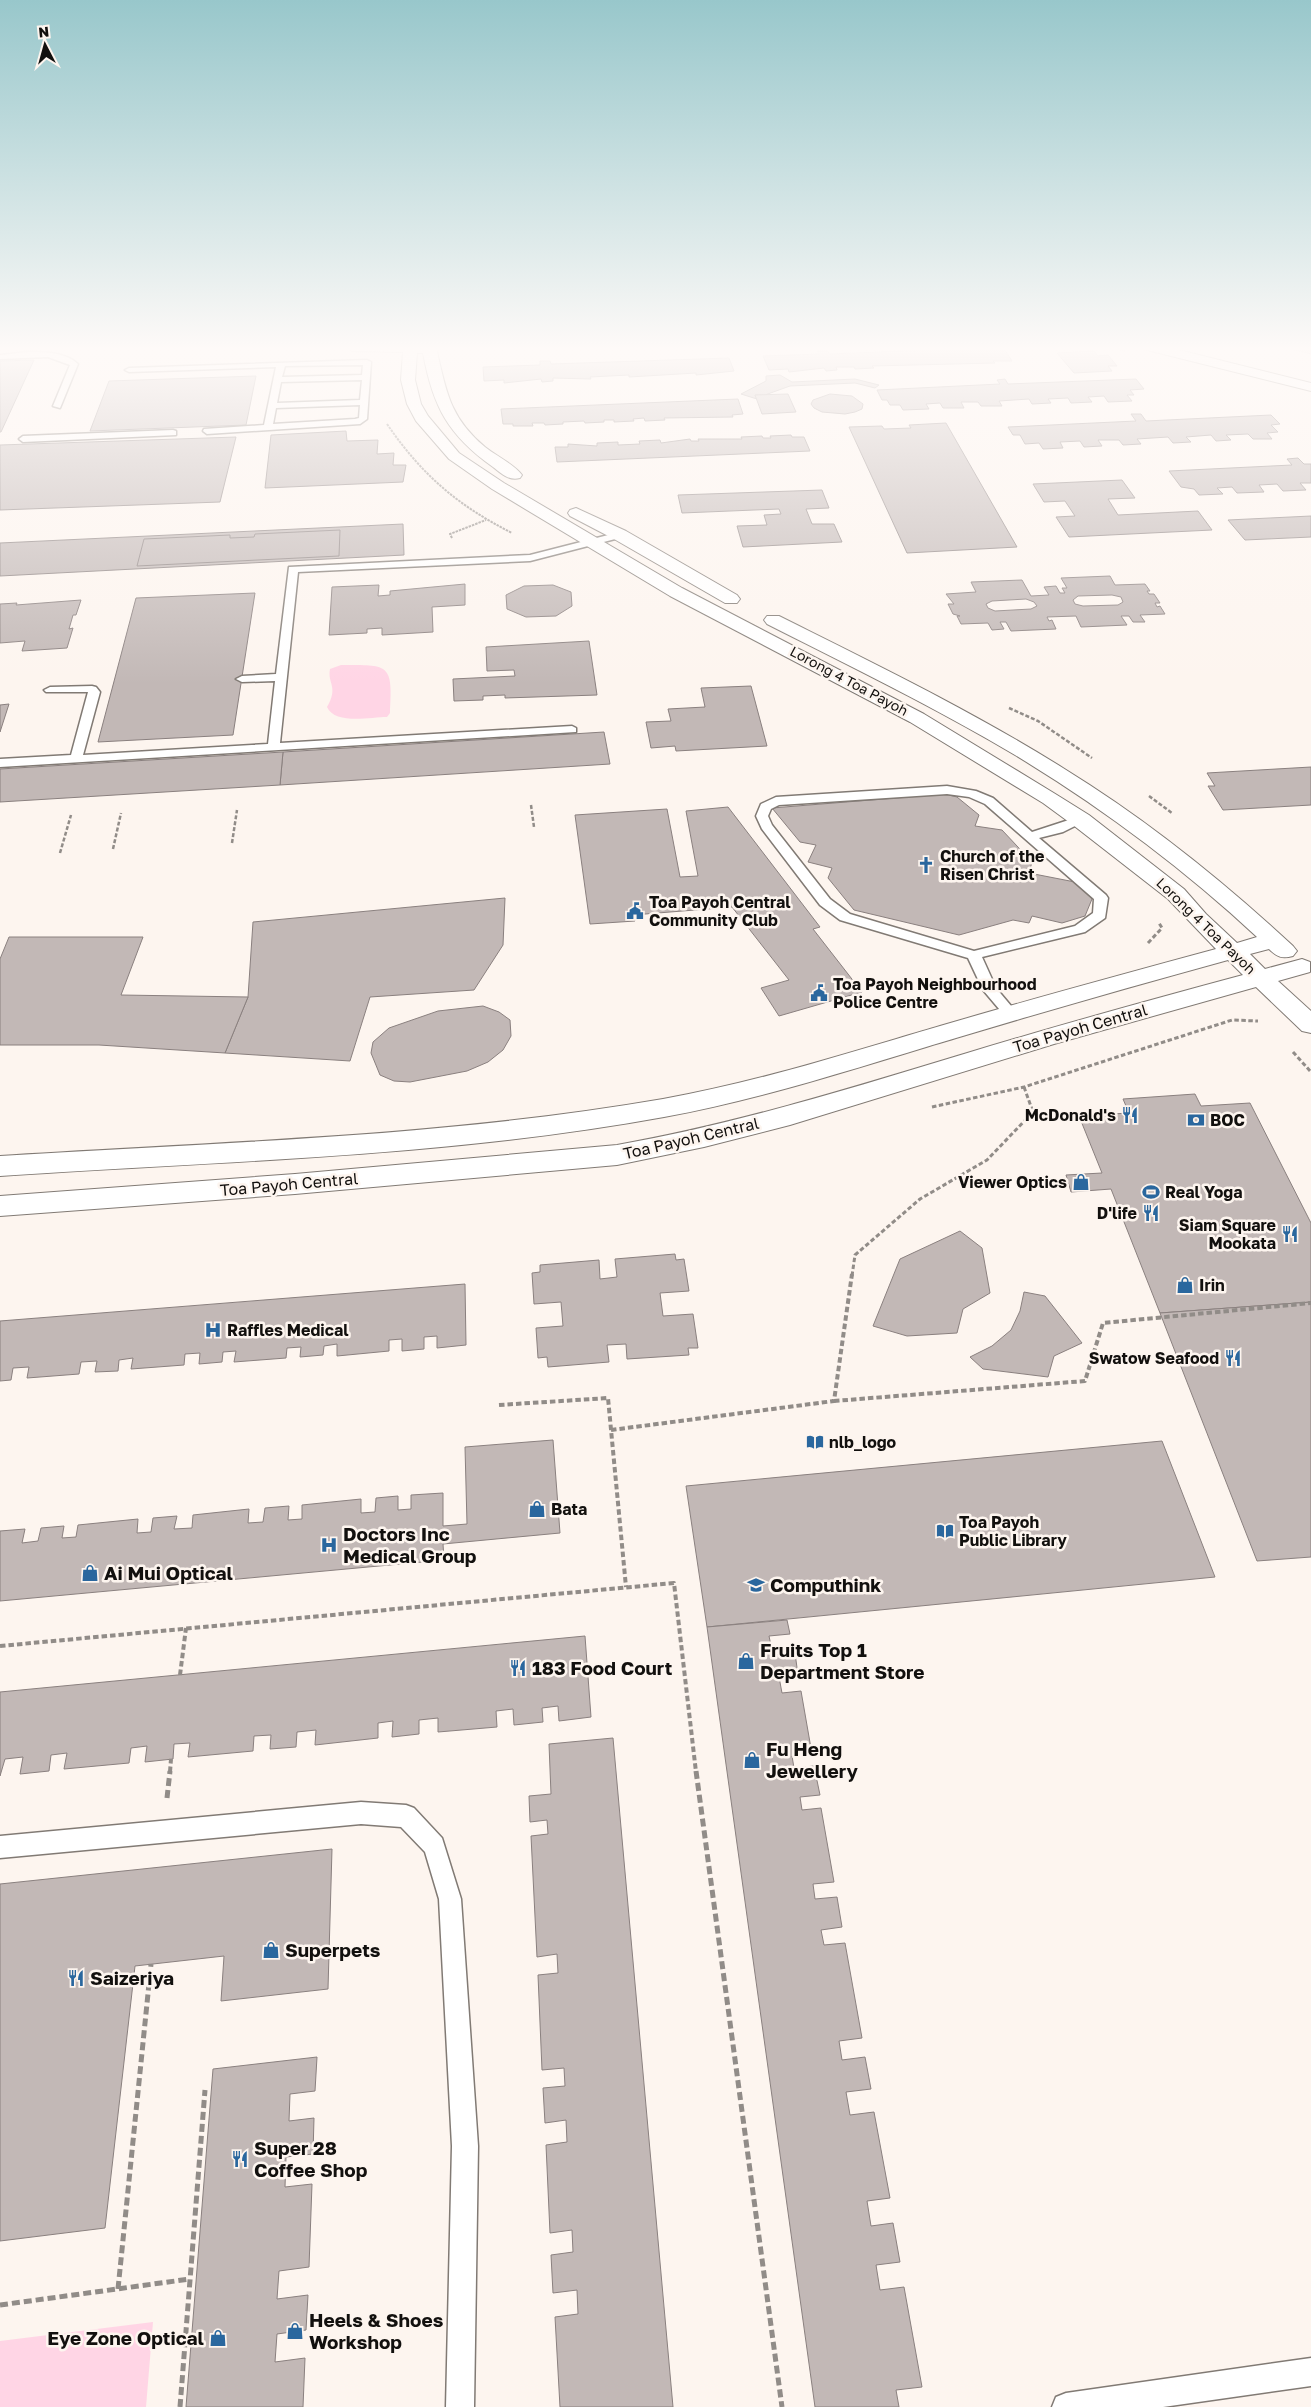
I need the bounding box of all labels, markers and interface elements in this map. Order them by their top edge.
north arrow [20,20,70,70]
text: N [37,23,50,41]
street label: Lorong 4 Toa Payoh [787,642,911,719]
place label: Church of the Risen Christ [940,846,1044,884]
church icon: Church of the Risen Christ [916,855,936,875]
street label: Lorong 4 Toa Payoh [1153,874,1259,977]
place label: Toa Payoh Central Community Club [649,892,791,930]
public building icon: Toa Payoh Central Community Club [625,901,645,921]
place label: Toa Payoh Neighbourhood Police Centre [833,974,1037,1012]
public building icon: Toa Payoh Neighbourhood Police Centre [809,983,829,1003]
street label: Toa Payoh Central [1011,999,1149,1057]
place label: McDonald's [1025,1105,1116,1125]
restaurant icon: McDonald's [1120,1105,1140,1125]
bank icon: BOC [1186,1110,1206,1130]
place label: BOC [1210,1110,1245,1130]
street label: Toa Payoh Central [621,1113,761,1163]
street label: Toa Payoh Central [219,1168,359,1200]
place label: Viewer Optics [958,1172,1067,1192]
shop icon: Viewer Optics [1071,1172,1091,1192]
sports icon: Real Yoga [1141,1182,1161,1202]
place label: Real Yoga [1165,1182,1242,1202]
place label: D'life [1097,1203,1137,1223]
restaurant icon: D'life [1141,1203,1161,1223]
place label: Siam Square Mookata [1179,1215,1276,1253]
restaurant icon: Siam Square Mookata [1280,1224,1300,1244]
shop icon: Irin [1175,1275,1195,1295]
place label: Irin [1199,1275,1225,1295]
hospital icon: Raffles Medical [203,1320,223,1340]
place label: Raffles Medical [227,1320,349,1340]
place label: Swatow Seafood [1089,1348,1219,1368]
restaurant icon: Swatow Seafood [1223,1348,1243,1368]
library icon: nlb_logo [805,1432,825,1452]
place label: nlb_logo [829,1432,897,1452]
shop icon: Bata [527,1499,547,1519]
place label: Bata [551,1499,587,1519]
place label: Toa Payoh Public Library [959,1512,1067,1550]
library icon: Toa Payoh Public Library [935,1521,955,1541]
place label: Doctors Inc Medical Group [343,1522,477,1567]
hospital icon: Doctors Inc Medical Group [319,1535,339,1555]
place label: Ai Mui Optical [104,1561,233,1584]
shop icon: Ai Mui Optical [80,1563,100,1583]
place label: Computhink [770,1573,881,1596]
school or university icon: Computhink [746,1575,766,1595]
place label: Fruits Top 1 Department Store [760,1638,924,1683]
shop icon: Fruits Top 1 Department Store [736,1651,756,1671]
place label: 183 Food Court [532,1656,673,1679]
restaurant icon: 183 Food Court [508,1658,528,1678]
place label: Fu Heng Jewellery [766,1737,859,1782]
shop icon: Fu Heng Jewellery [742,1750,762,1770]
place label: Superpets [285,1938,381,1961]
shop icon: Superpets [261,1940,281,1960]
place label: Saizeriya [90,1966,174,1989]
restaurant icon: Saizeriya [66,1968,86,1988]
place label: Super 28 Coffee Shop [254,2136,368,2181]
restaurant icon: Super 28 Coffee Shop [230,2149,250,2169]
place label: Heels & Shoes Workshop [309,2308,444,2353]
shop icon: Heels & Shoes Workshop [285,2321,305,2341]
place label: Eye Zone Optical [47,2326,204,2349]
shop icon: Eye Zone Optical [208,2328,228,2348]

